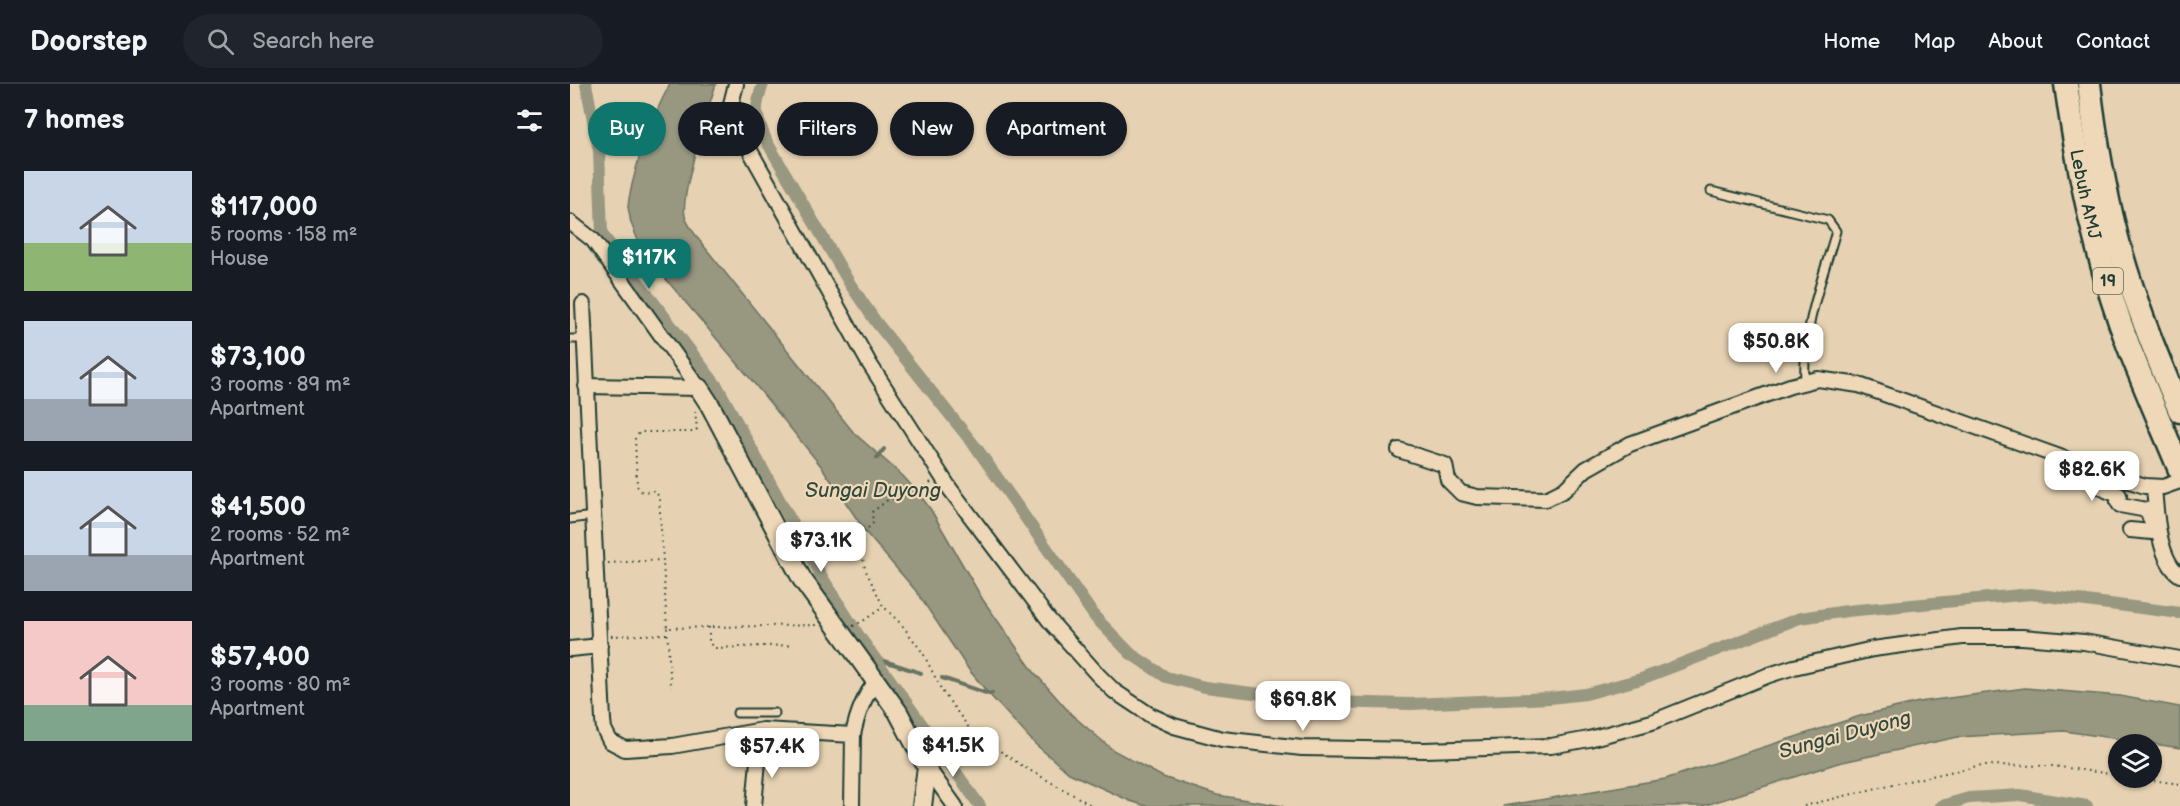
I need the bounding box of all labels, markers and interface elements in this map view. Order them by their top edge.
search box [183,14,603,68]
text: Doorstep [30,25,147,58]
icon: search [204,25,237,58]
text: Search here [252,28,374,55]
text: Home [1823,29,1880,54]
text: Map [1913,29,1955,54]
text: About [1988,29,2043,54]
text: Contact [2076,29,2150,54]
chip: Buy [588,102,666,156]
chip: Rent [678,102,765,156]
chip: Filters [777,102,878,156]
chip: New [890,102,974,156]
chip: Apartment [986,102,1127,156]
icon: filters [513,104,546,137]
text: 7 homes [24,105,124,136]
street label: Lebuh AMJ [2066,148,2106,242]
text: $117,000 [210,192,318,223]
icon: home [72,195,144,267]
text: 5 rooms · 158 m² [210,223,357,247]
pin: $117K [607,239,691,290]
text: $117K [622,246,676,270]
text: House [210,247,269,271]
road number: 19 [2093,268,2123,294]
pin: $50.8K [1727,323,1825,374]
text: $50.8K [1742,330,1810,354]
text: $73,100 [210,342,306,373]
icon: home [72,345,144,417]
text: 3 rooms · 89 m² [210,373,351,397]
text: Apartment [210,397,305,421]
pin: $82.6K [2043,451,2141,502]
text: $82.6K [2058,458,2126,482]
water label: Sungai Duyong [805,479,941,503]
text: $41,500 [210,492,306,523]
icon: home [72,495,144,567]
pin: $73.1K [772,522,870,573]
text: 2 rooms · 52 m² [210,523,350,547]
text: $73.1K [790,529,852,553]
text: Apartment [210,547,305,571]
text: $57,400 [210,642,310,673]
icon: home [72,645,144,717]
text: 3 rooms · 80 m² [210,673,351,697]
pin: $69.8K [1254,681,1352,732]
text: $69.8K [1269,688,1337,712]
text: Apartment [210,697,305,721]
water label: Sungai Duyong [1776,706,1914,764]
pin: $41.5K [904,727,1002,778]
pin: $57.4K [723,728,821,779]
text: $41.5K [922,734,984,758]
map controls [2108,734,2162,788]
button: layers [2108,734,2162,788]
text: $57.4K [739,735,805,759]

